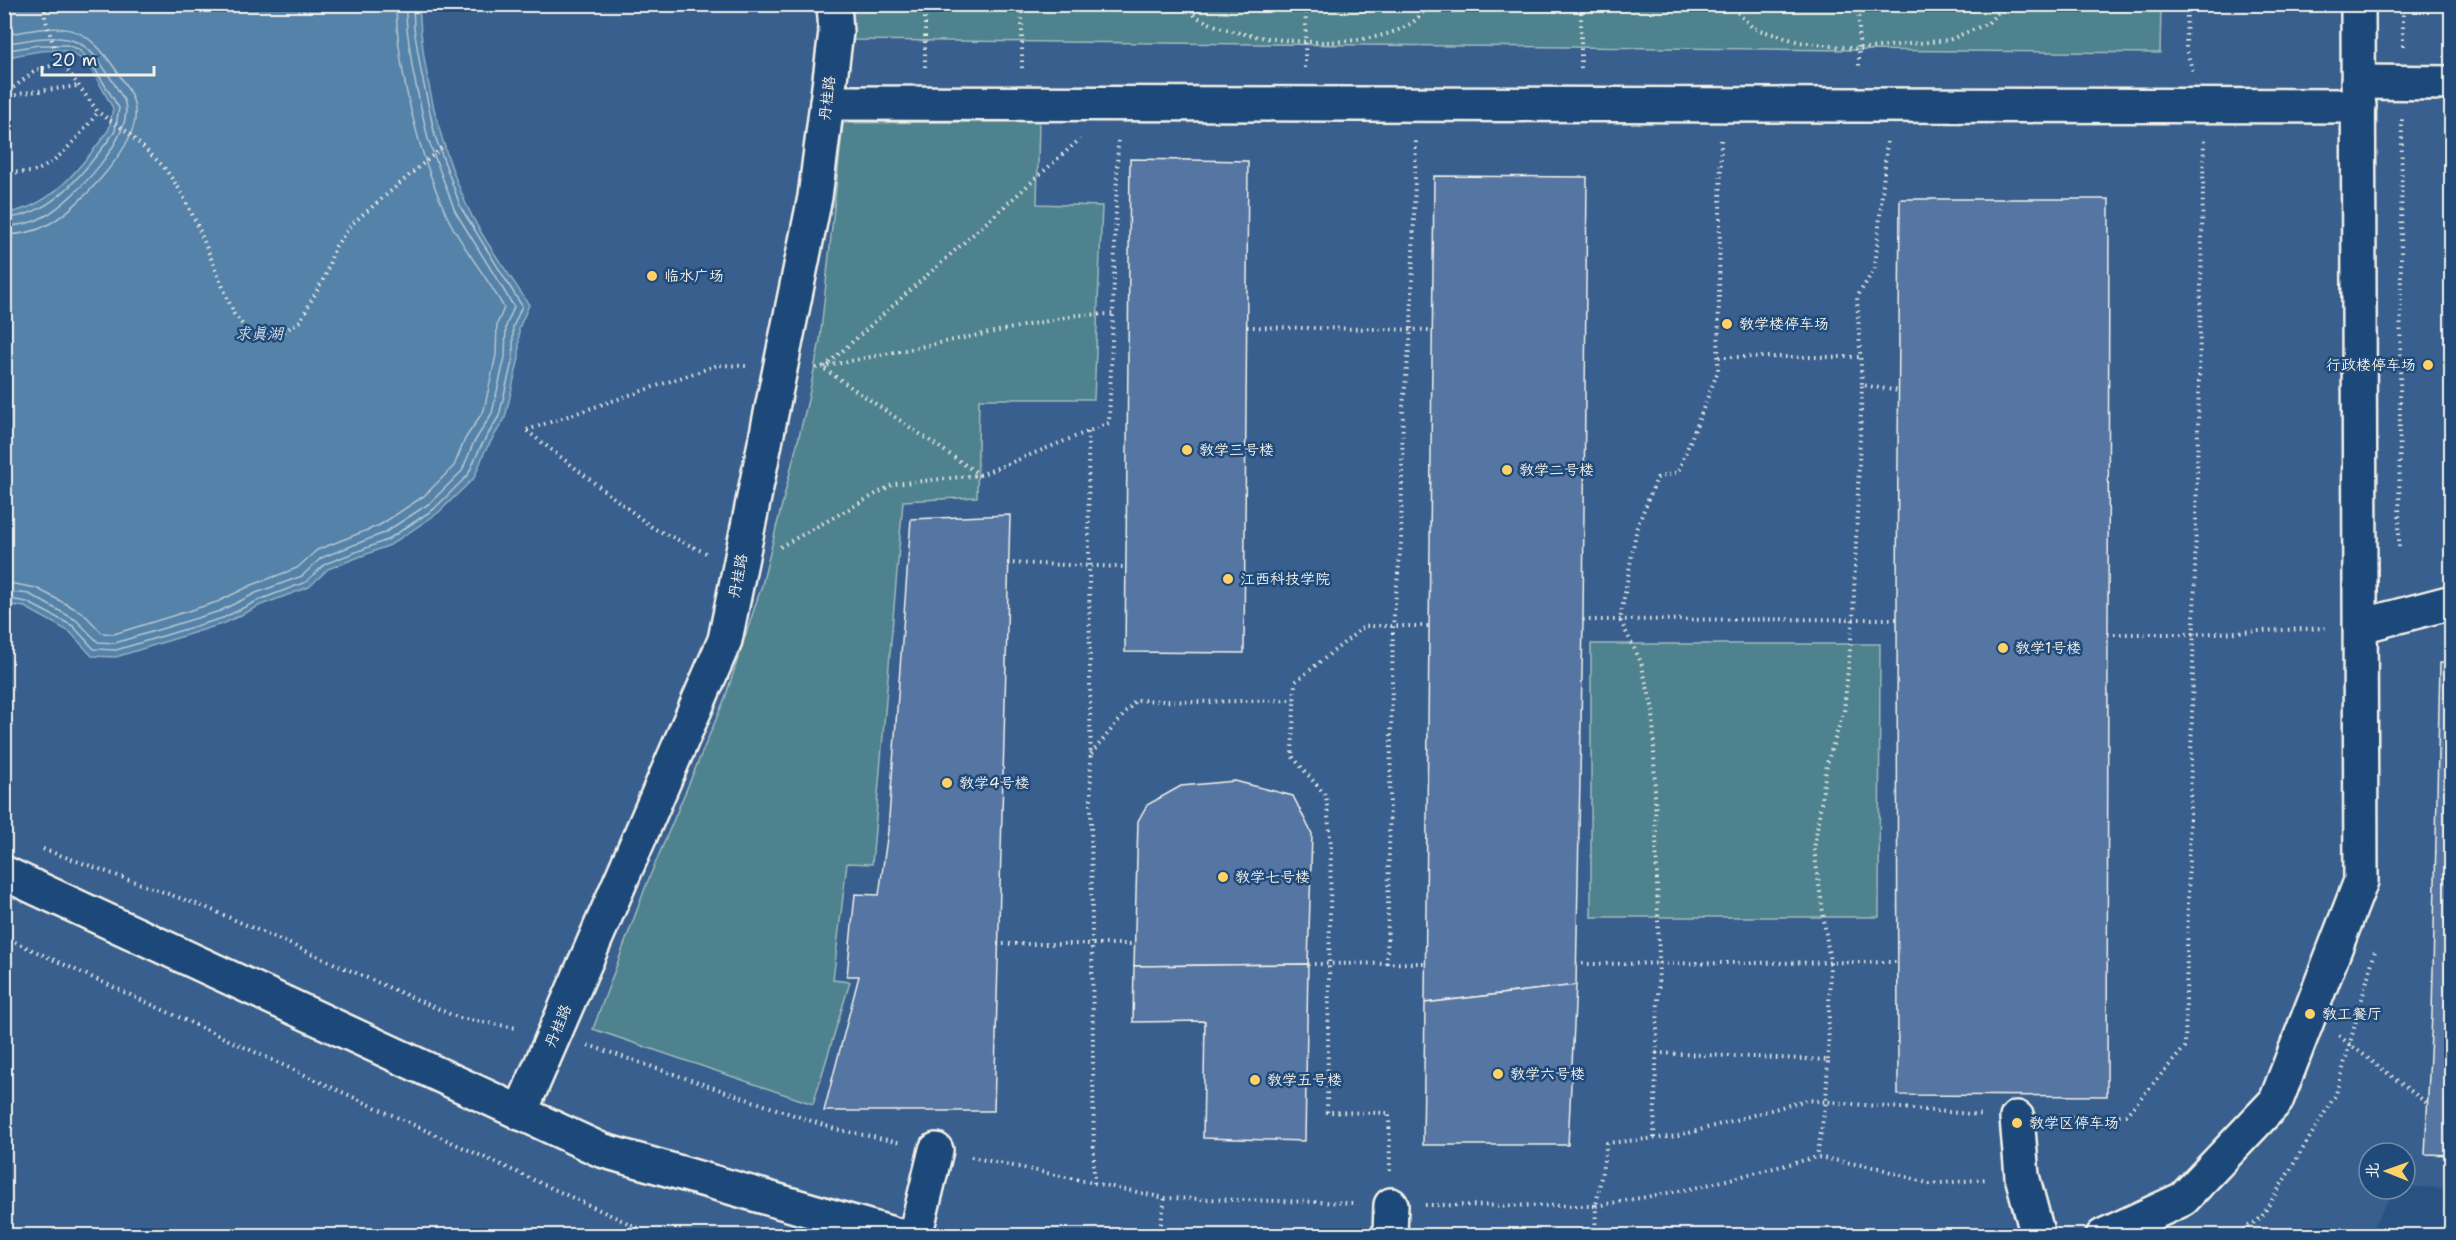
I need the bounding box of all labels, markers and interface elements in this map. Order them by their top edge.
scale bar [42,39,154,77]
text: 20 m [51,48,97,72]
street label: 丹桂路 [814,74,840,122]
place label: 临水广场 [664,266,724,286]
marker: 临水广场 [645,269,659,283]
place label: 教学楼停车场 [1739,314,1829,334]
marker: 教学楼停车场 [1720,317,1734,331]
water label: 求真湖 [235,323,285,344]
place label: 行政楼停车场 [2326,355,2416,375]
marker: 行政楼停车场 [2421,358,2435,372]
place label: 教学三号楼 [1199,440,1274,460]
marker: 教学三号楼 [1180,443,1194,457]
place label: 教学二号楼 [1519,460,1594,480]
marker: 教学二号楼 [1500,463,1514,477]
street label: 丹桂路 [724,552,752,600]
place label: 江西科技学院 [1240,569,1330,589]
marker: 江西科技学院 [1221,572,1235,586]
place label: 教学1号楼 [2015,638,2081,658]
marker: 教学1号楼 [1996,641,2010,655]
place label: 教学4号楼 [959,773,1030,793]
marker: 教学4号楼 [940,776,954,790]
place label: 教学七号楼 [1235,867,1310,887]
marker: 教学七号楼 [1216,870,1230,884]
street label: 丹桂路 [540,1001,576,1051]
place label: 教工餐厅 [2322,1004,2382,1024]
marker: 教工餐厅 [2303,1007,2317,1021]
place label: 教学六号楼 [1510,1064,1585,1084]
marker: 教学六号楼 [1491,1067,1505,1081]
place label: 教学五号楼 [1267,1070,1342,1090]
marker: 教学五号楼 [1248,1073,1262,1087]
place label: 教学区停车场 [2029,1113,2119,1133]
marker: 教学区停车场 [2010,1116,2024,1130]
north arrow [2357,1141,2417,1201]
text: 北 [2362,1163,2383,1179]

